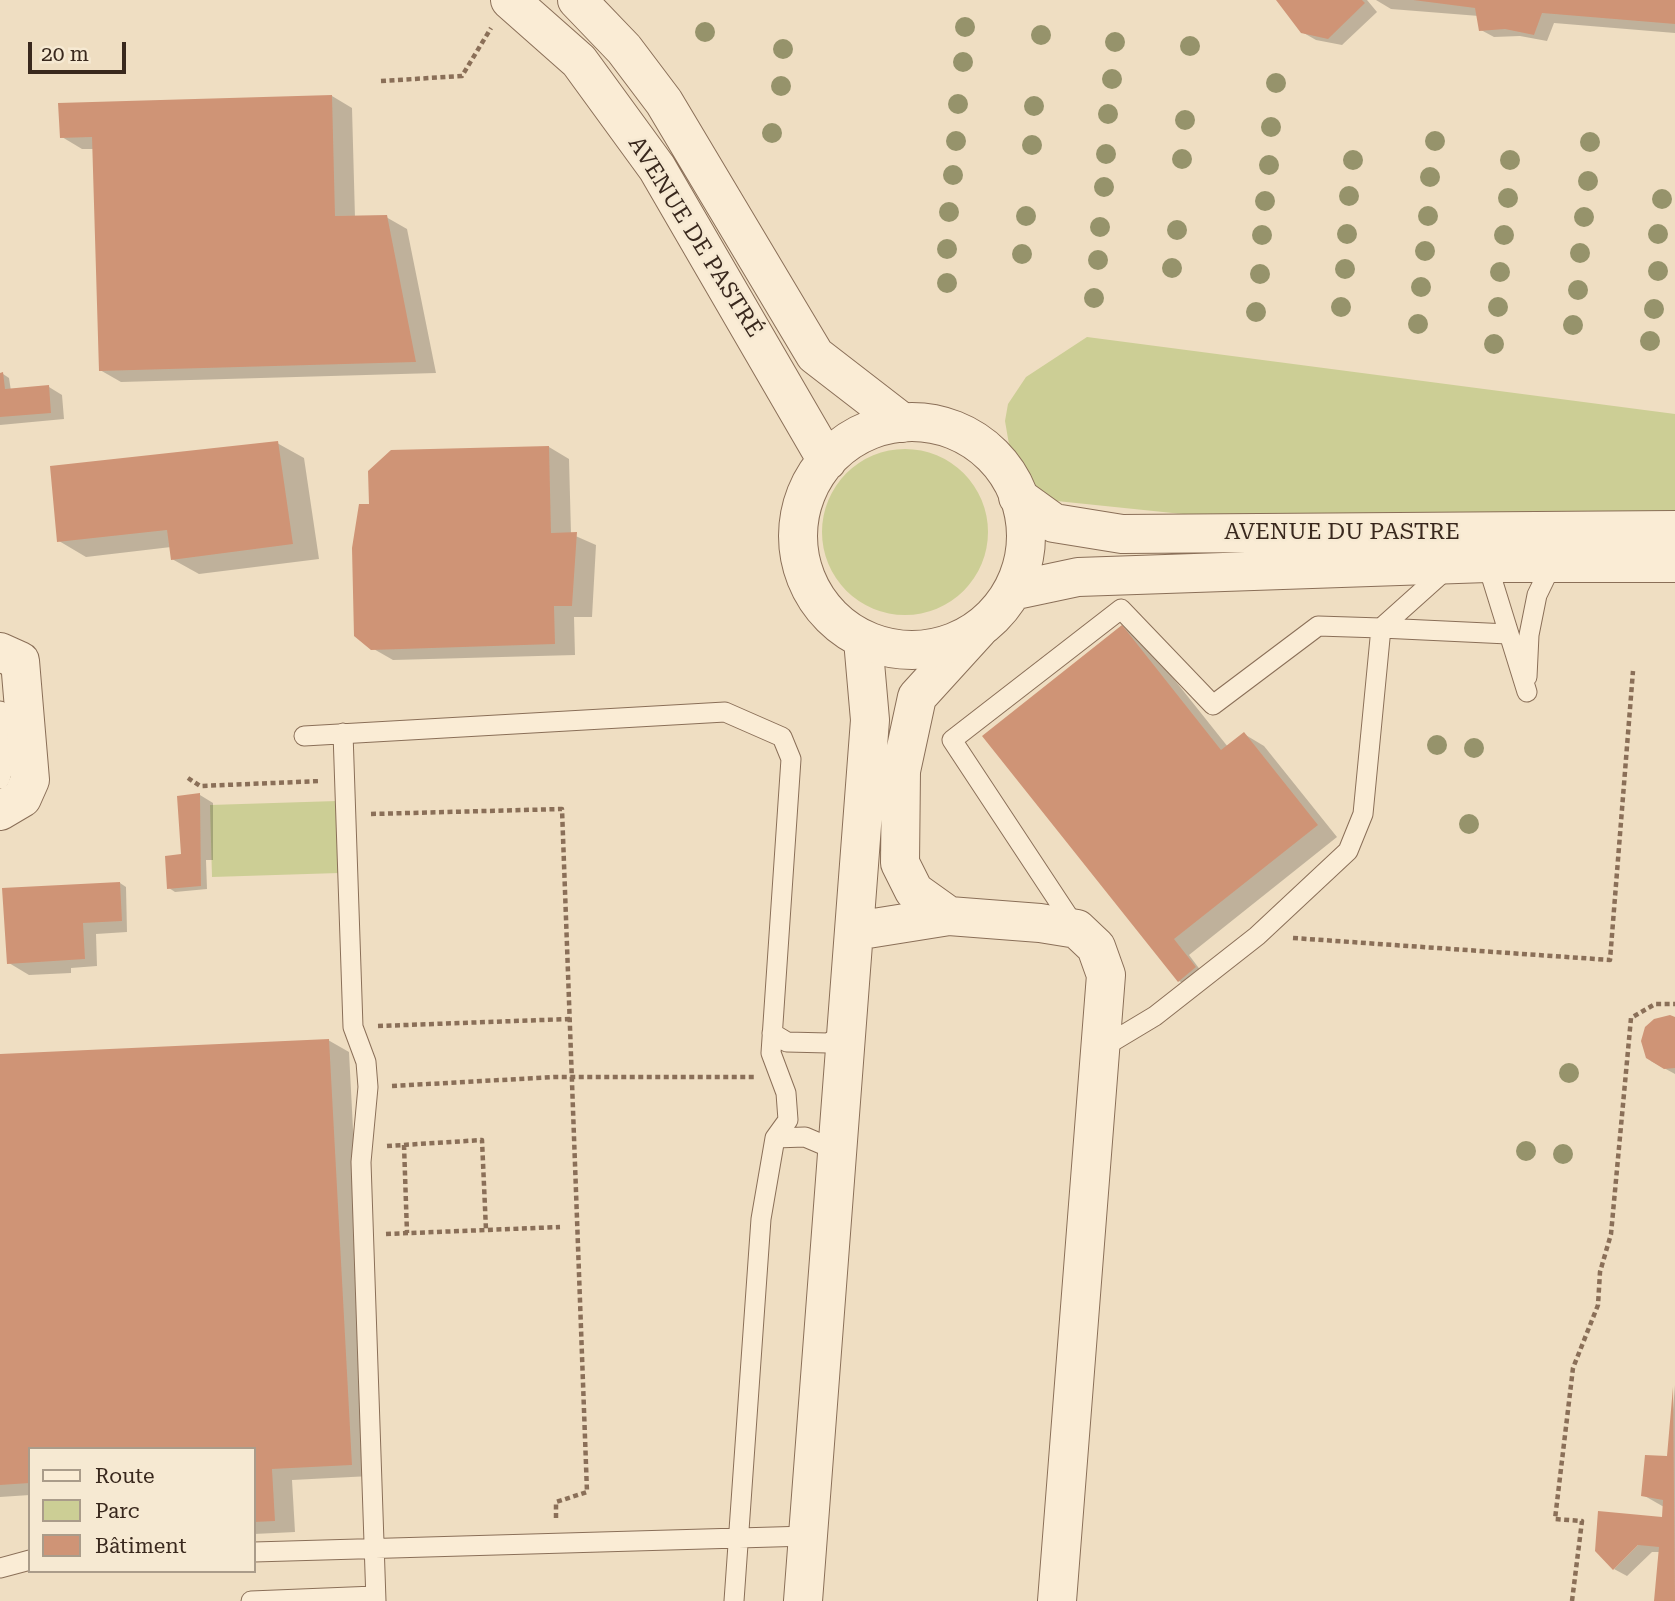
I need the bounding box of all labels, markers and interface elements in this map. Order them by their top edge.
scale bar [32,28,130,72]
text: 20 m [41,42,89,66]
street label: AVENUE DE PASTRÉ [622,131,768,343]
street label: AVENUE DU PASTRE [1224,518,1460,546]
legend [28,1447,256,1573]
text: Route [95,1464,154,1488]
text: Parc [95,1499,139,1523]
text: Bâtiment [95,1534,187,1558]

